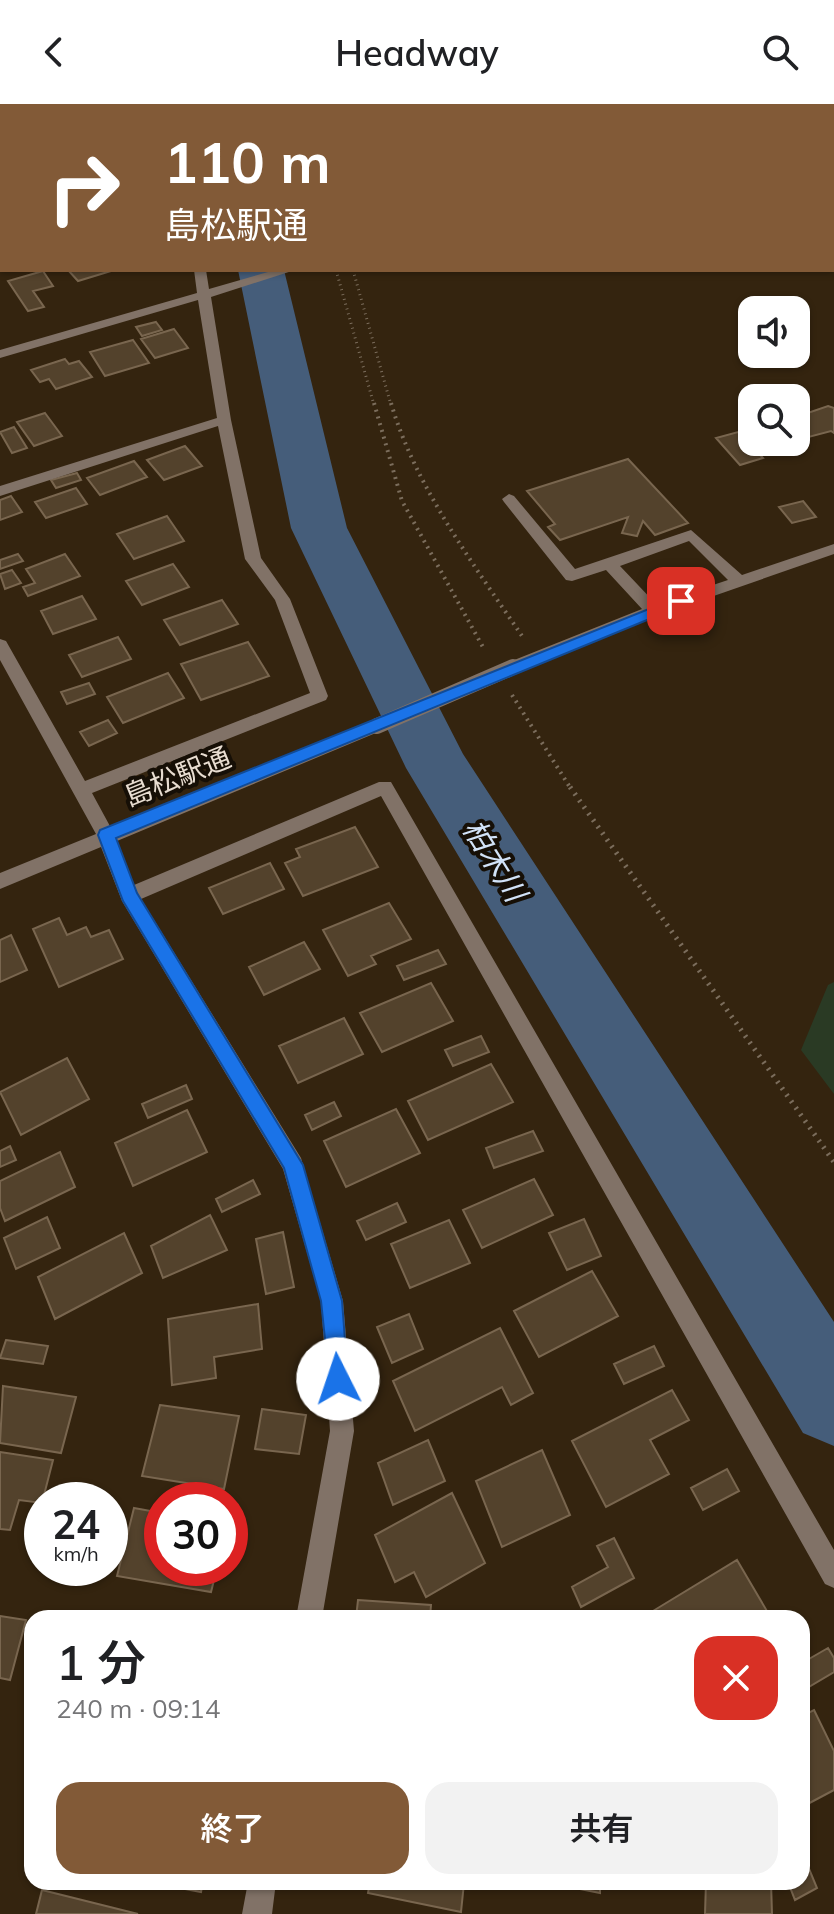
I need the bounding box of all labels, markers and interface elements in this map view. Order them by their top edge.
icon: back [32,30,76,74]
text: Headway [335,30,499,75]
icon: search [758,30,802,74]
text: 110 m [164,127,331,197]
icon: right [32,136,136,240]
text: 島松駅通 [164,202,308,247]
map controls [738,296,810,456]
button: sound [738,296,810,368]
button: search [738,384,810,456]
pin [647,567,715,635]
icon: arrive [659,579,703,623]
street label: 島松駅通 [119,739,235,813]
water label: 柏木川 [455,812,537,911]
position arrow [296,1337,380,1421]
speed limit sign: 30 [144,1482,248,1586]
text: 24 [52,1499,100,1549]
text: km/h [53,1541,99,1566]
text: 1 分 [56,1632,146,1692]
button: close [694,1636,778,1720]
text: 240 m · 09:14 [56,1692,220,1725]
button: 終了 [56,1782,409,1874]
button: 共有 [425,1782,778,1874]

